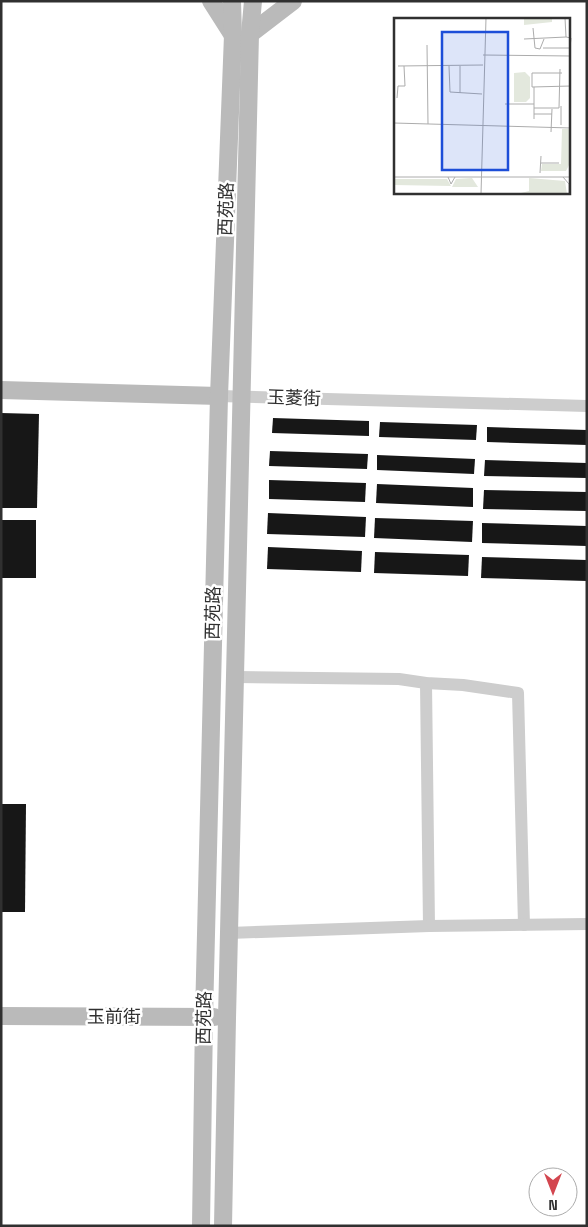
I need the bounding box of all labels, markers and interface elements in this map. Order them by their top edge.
inset map [394,18,570,194]
street label: 西苑路 [213,182,238,236]
street label: 玉菱街 [267,385,321,410]
street label: 西苑路 [201,586,224,640]
street label: 西苑路 [192,991,215,1045]
street label: 玉前街 [87,1005,141,1028]
north arrow [528,1167,578,1217]
text: N [548,1196,558,1214]

